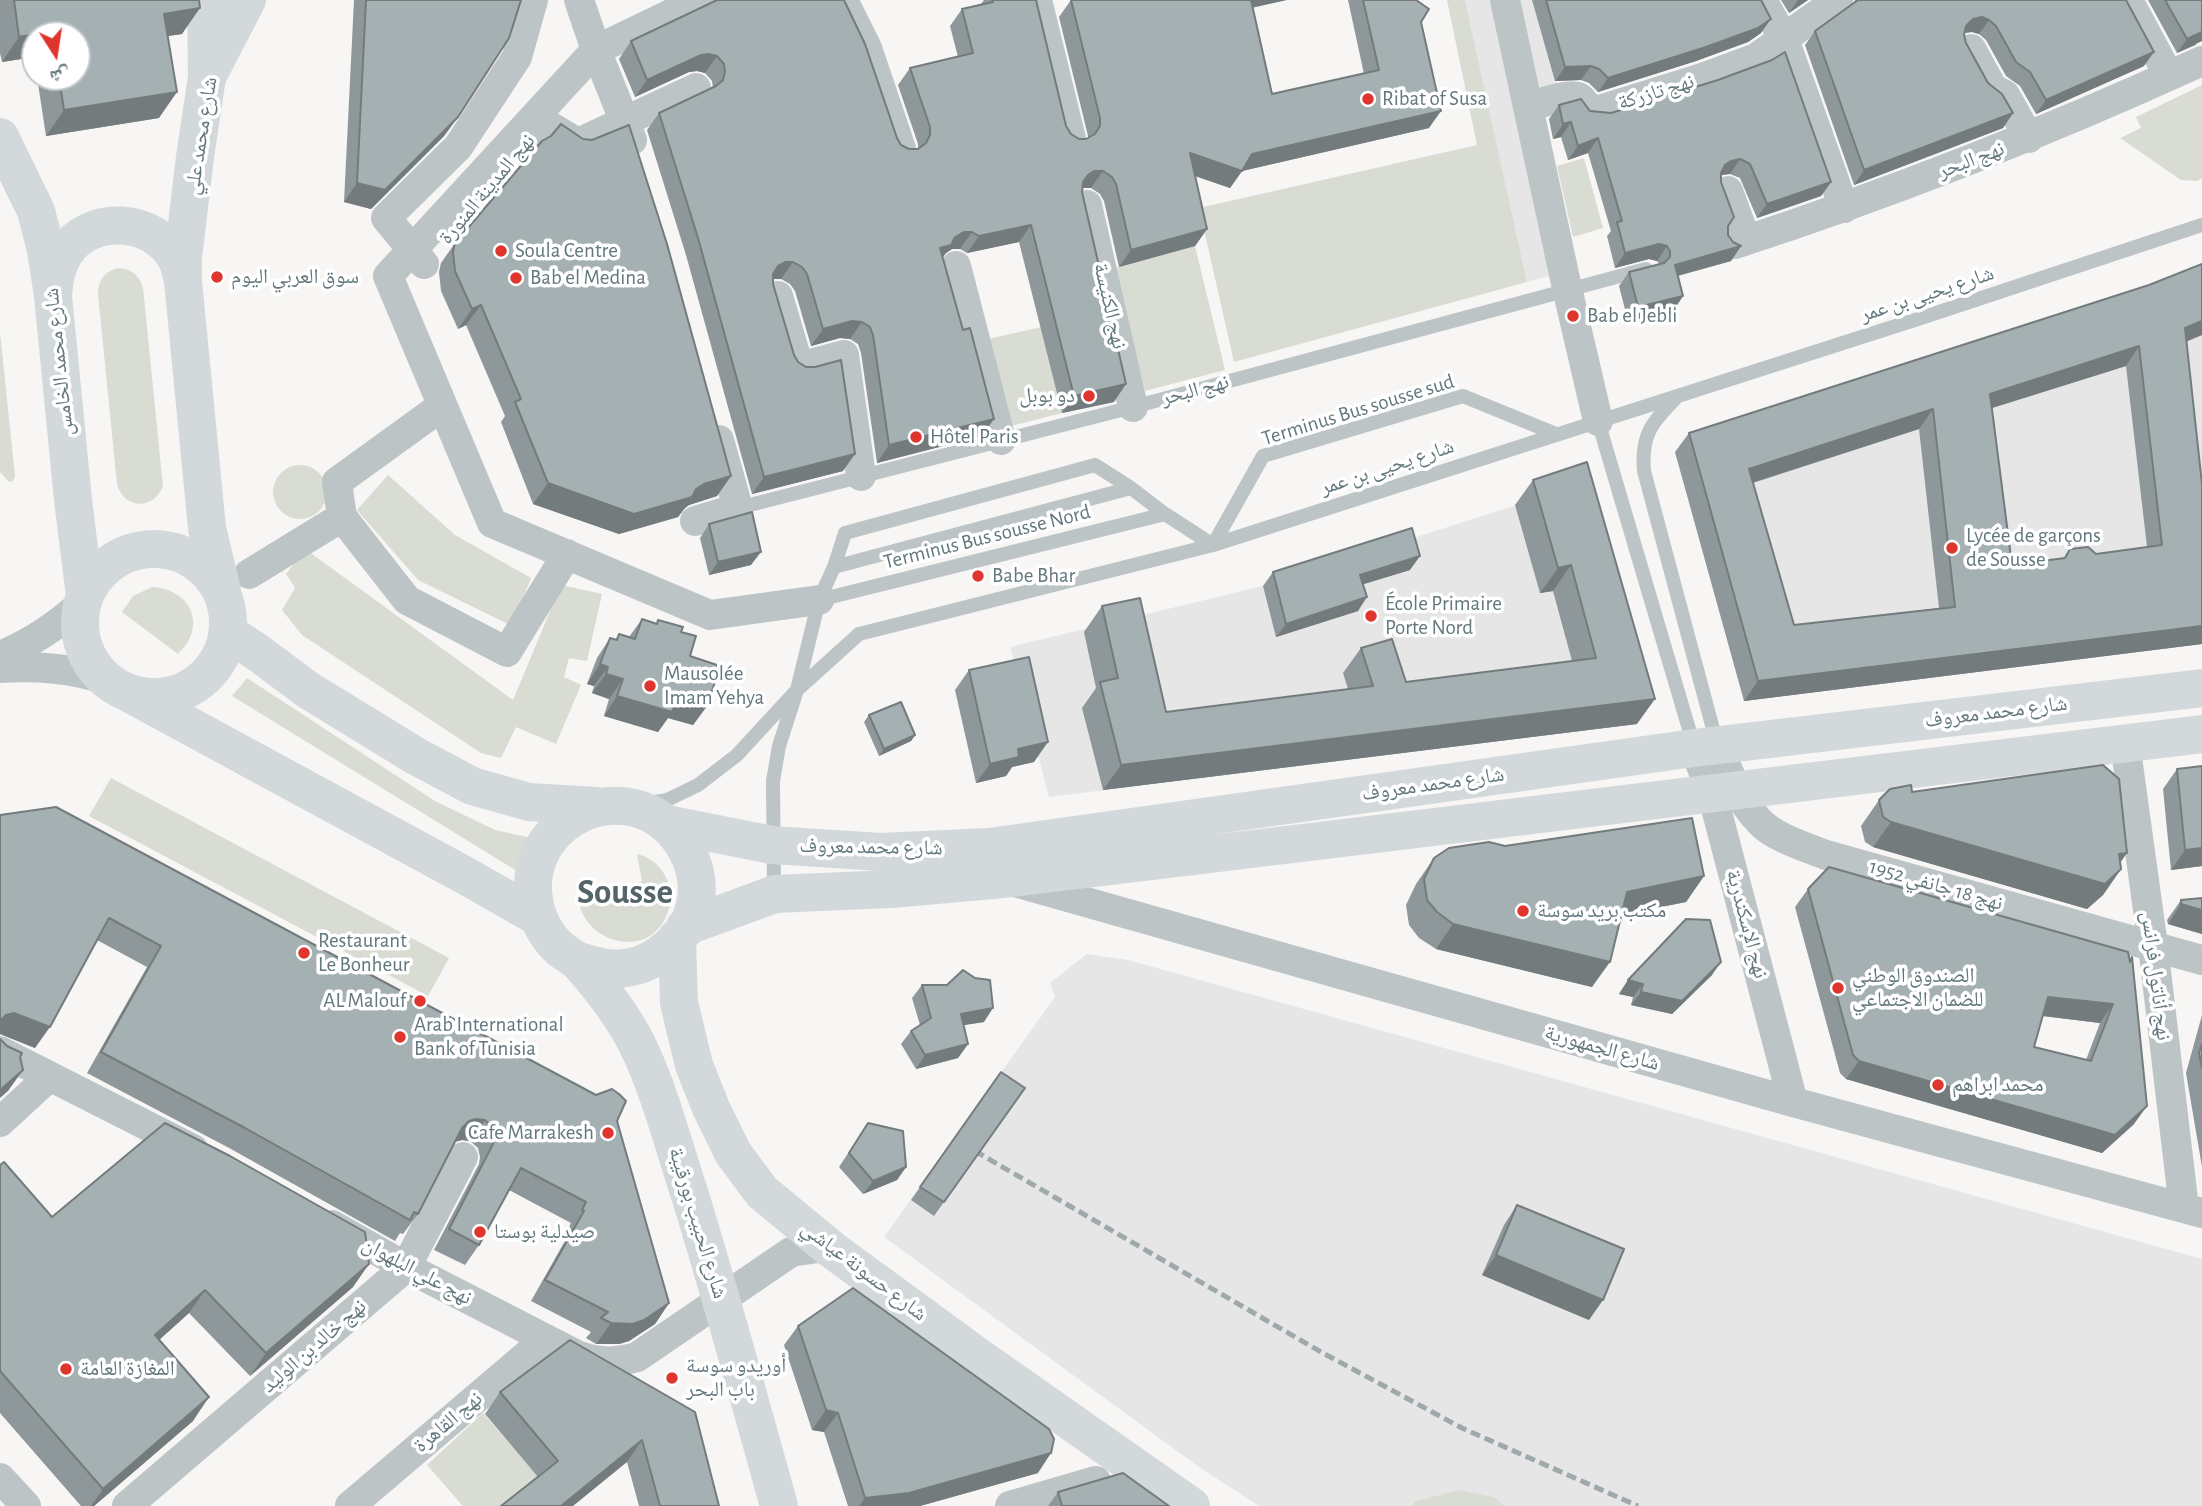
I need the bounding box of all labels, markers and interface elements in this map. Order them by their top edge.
north arrow [21,21,91,91]
text: ش [48,64,72,86]
street label: نهج تازركة [1615,69,1697,115]
street label: شارع محمد علي [179,75,223,197]
place label: Ribat of Susa [1382,86,1487,112]
marker: Ribat of Susa [1360,91,1376,107]
street label: نهج المدينة المنورة [434,129,540,249]
street label: نهج البحر [1934,136,2008,184]
place label: Soula Centre [515,238,618,264]
marker: Soula Centre [493,243,509,259]
street label: شارع يحيى بن عمر [1857,260,1997,328]
street label: نهج الكنيسة [1088,261,1132,351]
place label: سوق العربي اليوم [231,264,359,290]
place label: Bab el Medina [530,265,646,291]
marker: سوق العربي اليوم [209,269,225,285]
marker: Bab el Medina [508,270,524,286]
street label: شارع محمد الخامس [39,287,79,437]
place label: Bab el Jebli [1587,303,1677,329]
marker: Bab el Jebli [1565,308,1581,324]
street label: نهج البحر [1158,369,1232,411]
street label: Terminus Bus sousse sud [1259,369,1457,451]
place label: دو بوبل [1019,383,1075,409]
marker: دو بوبل [1081,388,1097,404]
place label: Hôtel Paris [930,424,1018,450]
marker: Hôtel Paris [908,429,924,445]
street label: شارع يحيى بن عمر [1317,433,1457,501]
street label: Terminus Bus sousse Nord [881,499,1093,575]
place label: Lycée de garçons de Sousse [1966,523,2101,573]
marker: Lycée de garçons de Sousse [1944,540,1960,556]
place label: Babe Bhar [992,563,1075,589]
marker: Babe Bhar [970,568,986,584]
place label: École Primaire Porte Nord [1385,591,1502,641]
marker: École Primaire Porte Nord [1363,608,1379,624]
place label: Mausolée Imam Yehya [664,661,764,711]
marker: Mausolée Imam Yehya [642,678,658,694]
street label: شارع محمد معروف [1923,691,2069,733]
street label: شارع محمد معروف [1360,762,1506,806]
street label: شارع محمد معروف [799,833,943,861]
street label: نهج 18 جانفي 1952 [1866,854,2006,916]
street label: نهج الإسكندرية [1720,867,1774,981]
district label: Sousse [577,871,673,913]
place label: مكتب بريد سوسة [1537,898,1666,924]
marker: مكتب بريد سوسة [1515,903,1531,919]
street label: نهج أناتول فرانس [2136,910,2176,1042]
place label: Restaurant Le Bonheur [318,928,409,978]
marker: Restaurant Le Bonheur [296,945,312,961]
place label: الصندوق الوطني للضمان الاجتماعي [1852,963,1984,1013]
marker: الصندوق الوطني للضمان الاجتماعي [1830,980,1846,996]
place label: AL Malouf [323,988,406,1014]
marker: AL Malouf [412,993,428,1009]
place label: Arab International Bank of Tunisia [414,1012,564,1062]
street label: شارع الجمهورية [1542,1020,1662,1076]
marker: Arab International Bank of Tunisia [392,1029,408,1045]
place label: محمد ابراهم [1952,1072,2044,1098]
marker: محمد ابراهم [1930,1077,1946,1093]
place label: Cafe Marrakesh [468,1120,594,1146]
marker: Cafe Marrakesh [600,1125,616,1141]
street label: شارع الحبيب بورقيبة [663,1144,733,1302]
street label: شارع حسونة عياشي [796,1216,932,1326]
place label: صيدلية بوستا [494,1219,595,1245]
marker: صيدلية بوستا [472,1224,488,1240]
street label: نهج علي البلهوان [358,1232,476,1310]
street label: نهج خالد بن الوليد [256,1294,372,1398]
place label: أوريدو سوسة باب البحر [686,1353,786,1403]
place label: المغازة العامة [80,1356,175,1382]
marker: المغازة العامة [58,1361,74,1377]
marker: أوريدو سوسة باب البحر [664,1370,680,1386]
street label: نهج القاهرة [409,1386,487,1458]

